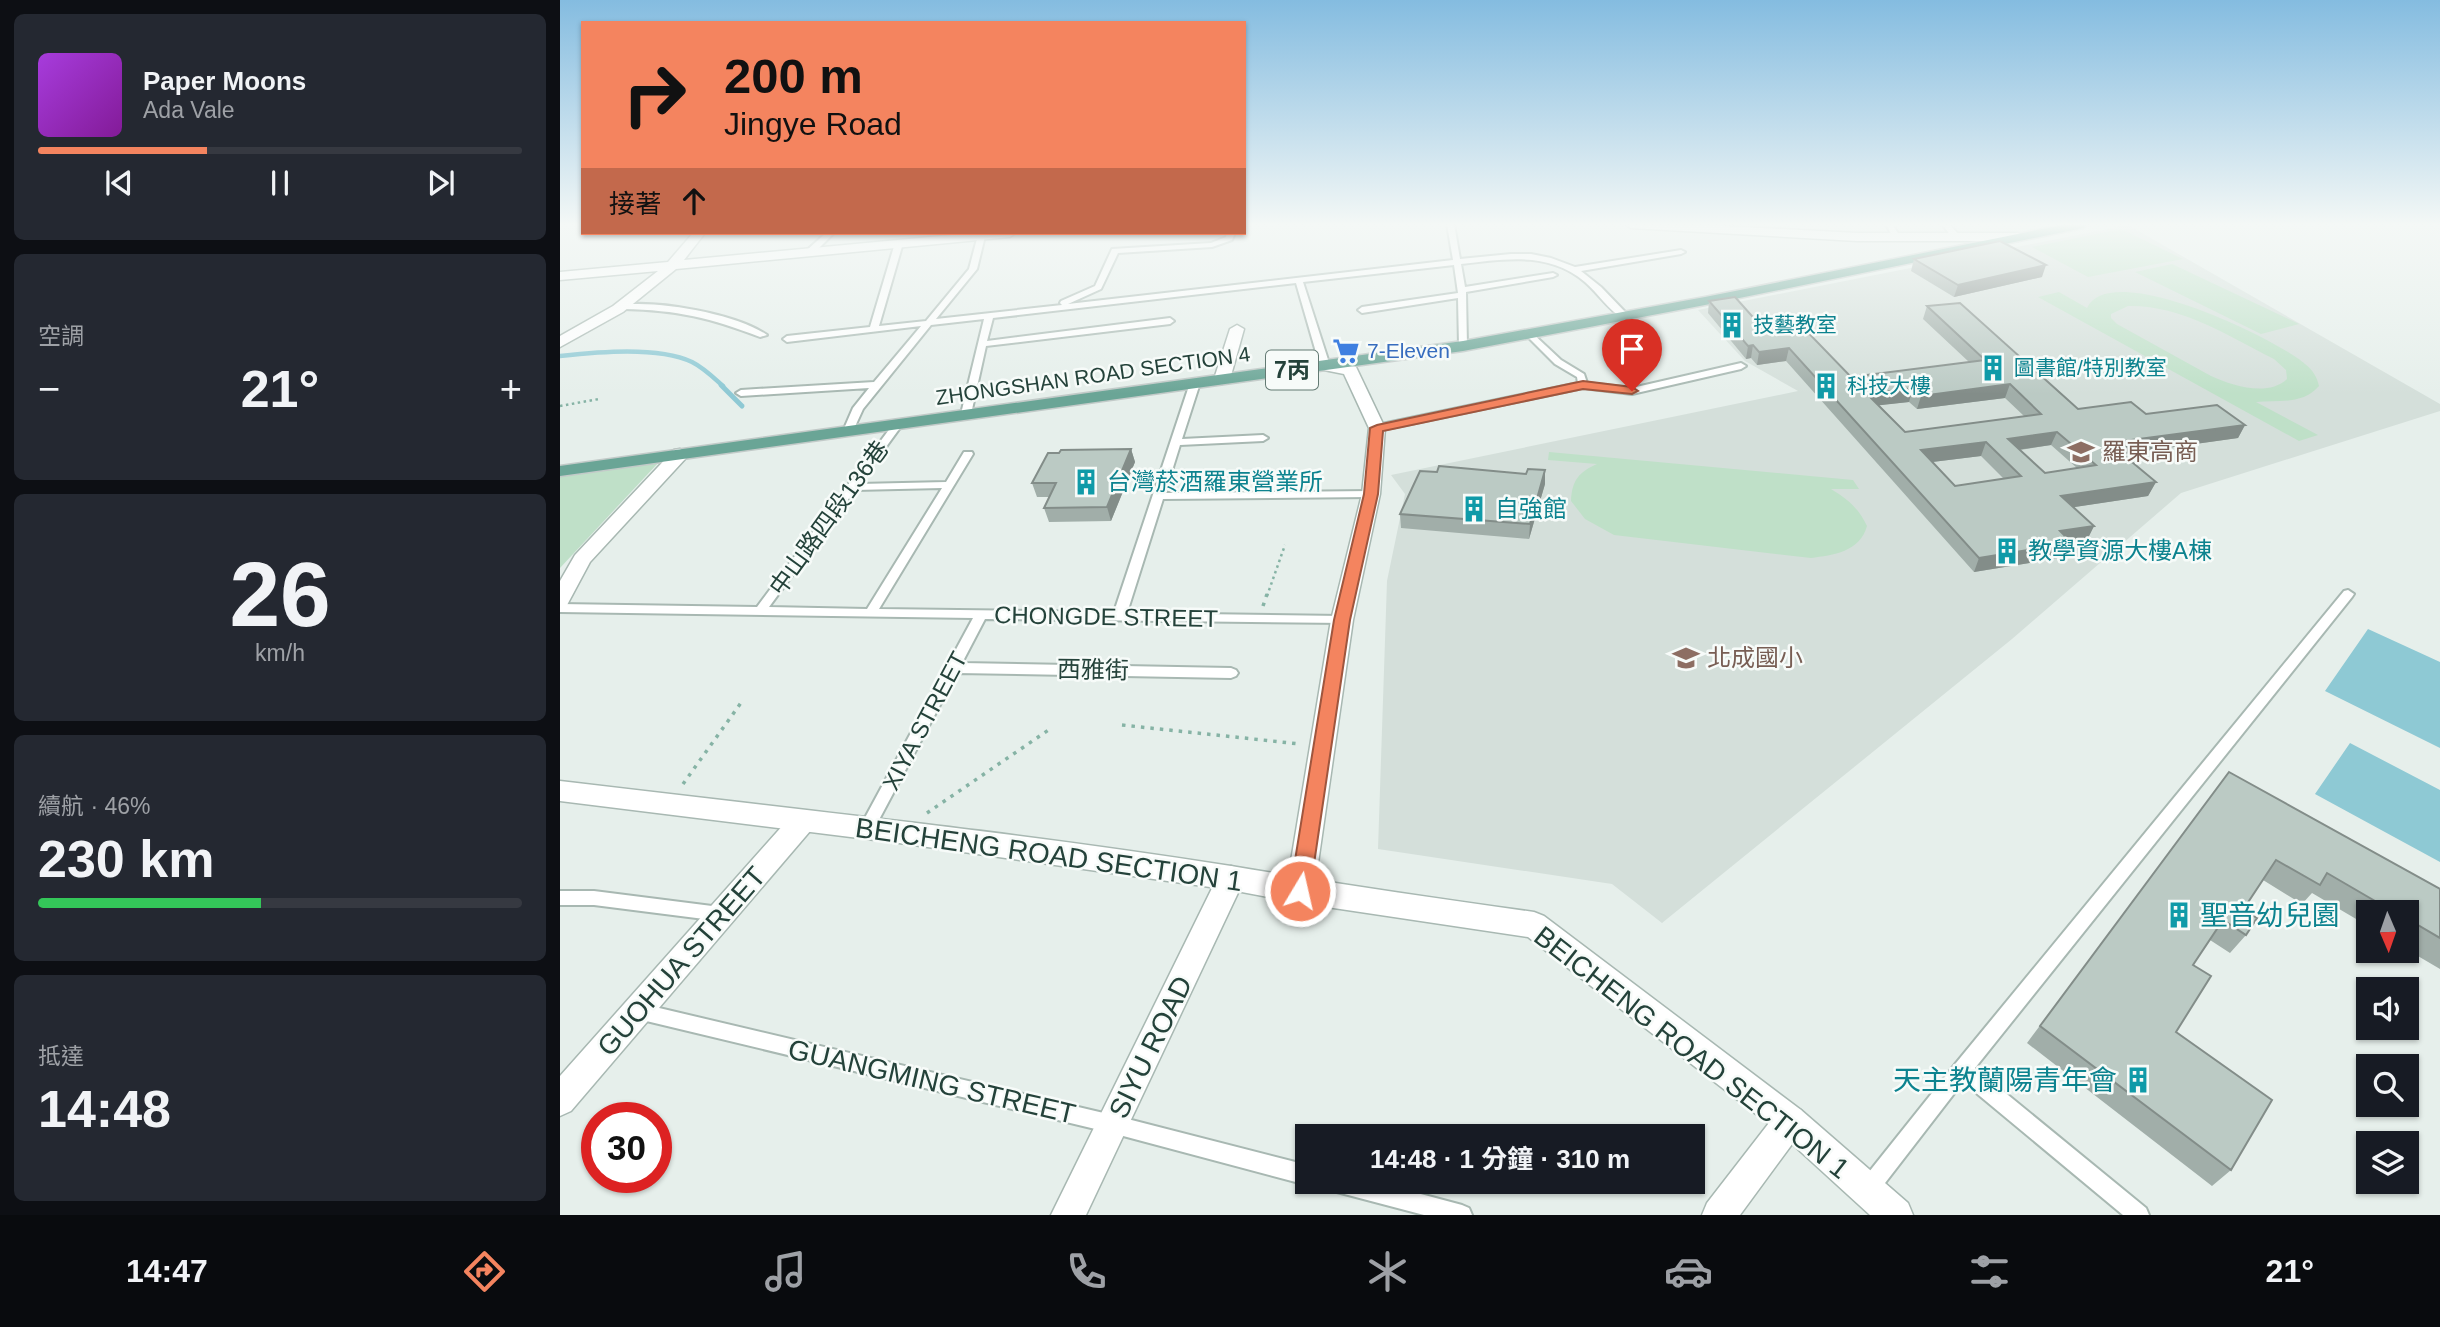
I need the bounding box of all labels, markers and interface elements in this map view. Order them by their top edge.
icon: right [609,49,700,140]
text: 200 m [724,49,863,103]
text: Paper Moons [143,66,306,96]
text: Ada Vale [143,97,235,123]
text: Jingye Road [724,106,902,142]
icon: previous [100,164,138,202]
icon: pause [261,164,299,202]
icon: next [422,164,460,202]
icon: ahead [675,182,713,220]
text: 接著 [609,189,661,219]
building icon: 技藝教室 [1717,310,1747,340]
place label: 技藝教室 [1753,313,1837,336]
pin [1602,319,1662,391]
text: 空調 [38,323,84,349]
icon: arrive [1613,330,1651,368]
supermarket icon: 7-Eleven [1331,336,1361,366]
place label: 7-Eleven [1367,339,1450,362]
street label: ZHONGSHAN ROAD SECTION 4 [934,342,1252,409]
road number: 7丙 [1266,350,1318,390]
building icon: 圖書館/特別教室 [1978,353,2008,383]
place label: 圖書館/特別教室 [2014,356,2167,379]
text: 21° [241,360,319,418]
text: − [38,368,60,410]
text: + [500,368,522,410]
building icon: 科技大樓 [1811,371,1841,401]
place label: 科技大樓 [1847,374,1931,397]
street label: 中山路四段136巷 [764,435,894,600]
school or university icon: 羅東高商 [2066,437,2096,467]
place label: 羅東高商 [2102,438,2198,465]
building icon: 台灣菸酒羅東營業所 [1071,467,1101,497]
place label: 台灣菸酒羅東營業所 [1107,468,1323,495]
building icon: 自強館 [1459,494,1489,524]
place label: 自強館 [1495,495,1567,522]
building icon: 教學資源大樓A棟 [1992,536,2022,566]
place label: 教學資源大樓A棟 [2028,537,2212,564]
text: 26 [229,544,331,645]
street label: CHONGDE STREET [994,601,1219,632]
text: km/h [255,640,305,666]
school or university icon: 北成國小 [1671,643,1701,673]
place label: 北成國小 [1707,644,1803,671]
street label: XIYA STREET [877,647,973,795]
street label: 西雅街 [1057,655,1129,684]
text: 續航 · 46% [38,793,150,819]
street label: BEICHENG ROAD SECTION 1 [853,812,1244,897]
text: 230 km [38,830,214,888]
position arrow [1263,854,1337,928]
street label: GUOHUA STREET [591,861,772,1062]
building icon: 聖音幼兒園 [2164,900,2194,930]
place label: 聖音幼兒園 [2200,900,2340,931]
north arrow [2356,900,2418,962]
map controls [2356,900,2419,1194]
street label: BEICHENG ROAD SECTION 1 [1528,920,1855,1185]
street label: SIYU ROAD [1103,971,1198,1123]
button: sound [2356,977,2419,1040]
street label: GUANGMING STREET [785,1033,1079,1130]
text: 抵達 [38,1043,84,1069]
button: search [2356,1054,2419,1117]
place label: 天主教蘭陽青年會 [1893,1065,2117,1096]
building icon: 天主教蘭陽青年會 [2123,1065,2153,1095]
text: 14:48 [38,1080,171,1138]
speed limit sign: 30 [581,1102,672,1193]
button: layers [2356,1131,2419,1194]
text: 14:48 · 1 分鐘 · 310 m [1370,1144,1630,1174]
icon: directions [460,1247,509,1296]
icon: music [761,1247,810,1296]
icon: phone [1062,1247,1111,1296]
icon: climate [1363,1247,1412,1296]
icon: car [1664,1247,1713,1296]
icon: filters [1965,1247,2014,1296]
text: 14:47 [126,1253,208,1289]
text: 21° [2266,1253,2314,1289]

